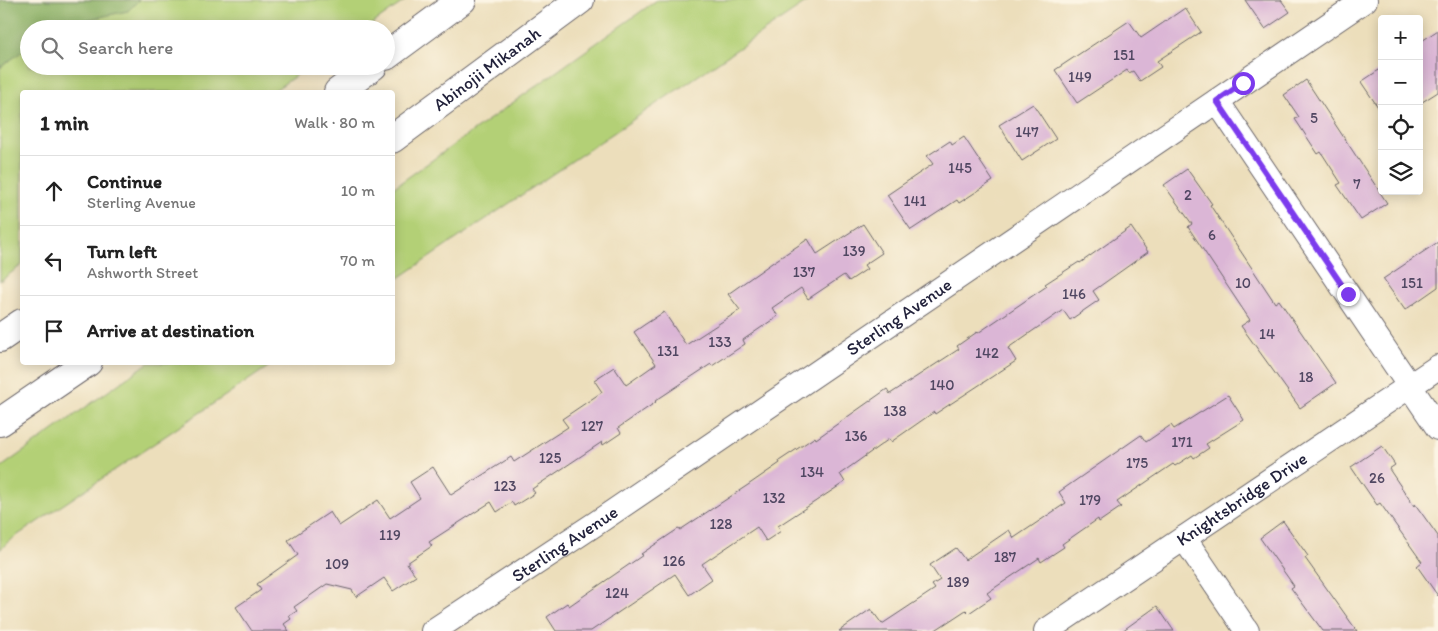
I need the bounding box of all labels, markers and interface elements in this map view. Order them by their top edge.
map controls [1378,15,1423,195]
button: + [1378,15,1423,60]
search box [20,20,395,75]
street label: Abinojii Mikanah [429,22,545,116]
icon: search [38,34,66,62]
text: Search here [78,36,173,59]
house number: 151 [1113,46,1135,64]
button: − [1378,60,1423,105]
house number: 149 [1068,68,1092,86]
route start [1232,72,1255,95]
button: locate [1378,105,1423,150]
house number: 5 [1310,109,1318,127]
text: 1 min [40,110,89,135]
text: Walk · 80 m [294,113,375,132]
house number: 147 [1015,123,1039,141]
button: layers [1378,150,1423,195]
house number: 145 [948,159,972,177]
text: Continue [87,170,162,193]
house number: 7 [1353,175,1361,193]
icon: ahead [40,177,68,205]
text: 10 m [341,181,375,200]
house number: 2 [1184,186,1192,204]
house number: 141 [904,192,927,210]
text: Sterling Avenue [87,193,196,212]
house number: 6 [1208,226,1216,244]
text: Turn left [87,240,157,263]
house number: 139 [843,242,866,260]
icon: left [40,247,68,275]
text: 70 m [340,251,375,270]
text: Ashworth Street [87,263,198,282]
house number: 137 [793,263,816,281]
street label: Sterling Avenue [842,273,956,361]
house number: 10 [1235,274,1251,292]
house number: 151 [1401,274,1423,292]
route end [1337,283,1360,306]
house number: 146 [1062,285,1086,303]
icon: arrive [40,317,68,345]
text: Arrive at destination [87,319,254,342]
house number: 14 [1259,325,1275,343]
house number: 133 [708,333,732,351]
house number: 131 [657,342,679,360]
house number: 142 [975,344,999,362]
house number: 18 [1298,368,1314,386]
house number: 140 [929,376,955,394]
house number: 138 [883,402,907,420]
house number: 127 [581,417,604,435]
house number: 136 [844,427,868,445]
house number: 171 [1171,433,1193,451]
street label: Knightsbridge Drive [1172,447,1311,551]
house number: 125 [539,449,561,467]
house number: 175 [1126,454,1148,472]
house number: 134 [800,463,824,481]
house number: 26 [1369,469,1385,487]
house number: 123 [493,477,517,495]
house number: 132 [762,489,786,507]
house number: 179 [1079,491,1101,509]
street label: Sterling Avenue [508,501,622,587]
house number: 128 [709,515,733,533]
house number: 119 [379,526,401,544]
house number: 187 [994,548,1017,566]
house number: 126 [663,552,685,570]
house number: 109 [325,555,349,573]
house number: 189 [946,573,970,591]
house number: 124 [605,584,629,602]

